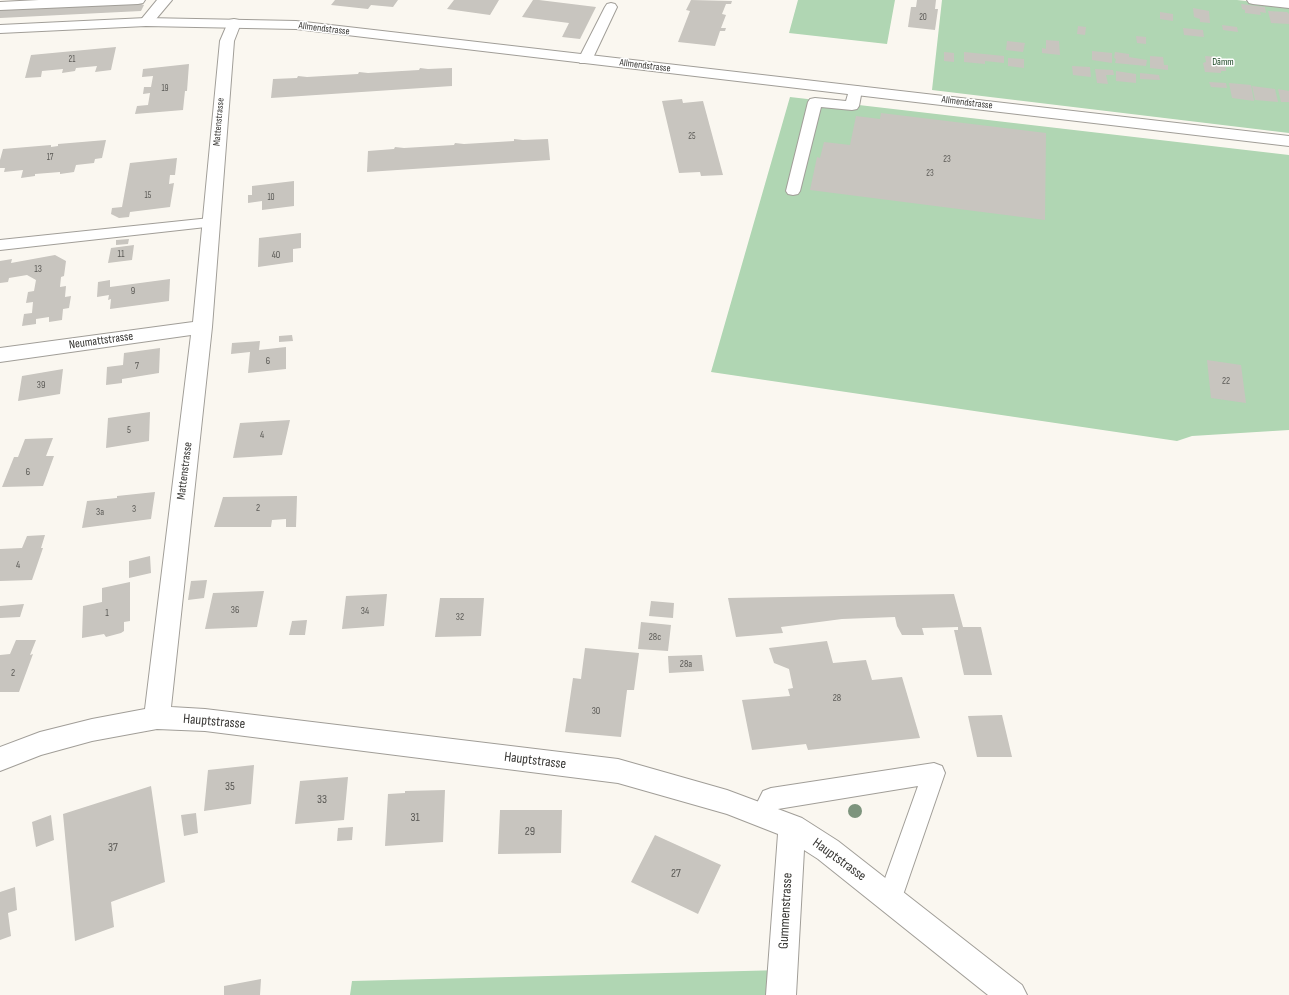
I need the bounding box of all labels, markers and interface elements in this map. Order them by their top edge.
house number: 20 [919,13,927,23]
street label: Allmendstrasse [298,20,350,38]
house number: 21 [69,55,75,65]
park label: Dämm [1212,56,1234,68]
street label: Allmendstrasse [619,57,671,75]
house number: 19 [161,84,169,94]
street label: Allmendstrasse [941,94,993,112]
street label: Mattenstrasse [211,97,227,147]
house number: 25 [688,132,696,142]
house number: 17 [47,153,53,163]
house number: 23 [943,155,951,165]
house number: 23 [926,169,934,179]
house number: 15 [145,191,151,201]
house number: 10 [267,193,275,203]
house number: 11 [118,248,124,260]
house number: 40 [272,249,280,261]
house number: 13 [34,263,42,275]
house number: 9 [131,285,135,297]
street label: Neumattstrasse [68,329,134,353]
house number: 6 [266,355,270,367]
house number: 7 [135,360,139,372]
house number: 22 [1222,375,1230,387]
house number: 39 [37,379,45,391]
house number: 5 [127,424,131,436]
house number: 4 [260,429,264,441]
street label: Mattenstrasse [174,441,196,501]
house number: 6 [26,466,30,478]
house number: 2 [256,502,260,514]
house number: 3 [132,503,136,515]
house number: 3a [96,506,104,518]
house number: 4 [16,559,20,571]
house number: 36 [231,604,239,616]
house number: 34 [361,605,369,617]
house number: 1 [105,607,109,619]
house number: 32 [456,611,464,623]
house number: 28c [649,631,661,643]
house number: 28a [680,658,692,670]
house number: 2 [11,667,15,679]
house number: 28 [833,692,841,704]
house number: 30 [592,705,600,717]
street label: Hauptstrasse [182,711,246,733]
street label: Hauptstrasse [503,749,567,773]
house number: 35 [225,780,235,794]
house number: 33 [317,793,327,807]
house number: 31 [410,811,420,825]
house number: 29 [525,825,535,839]
street label: Hauptstrasse [809,835,869,885]
house number: 37 [108,841,118,855]
house number: 27 [671,867,681,881]
street label: Gummenstrasse [776,872,796,950]

